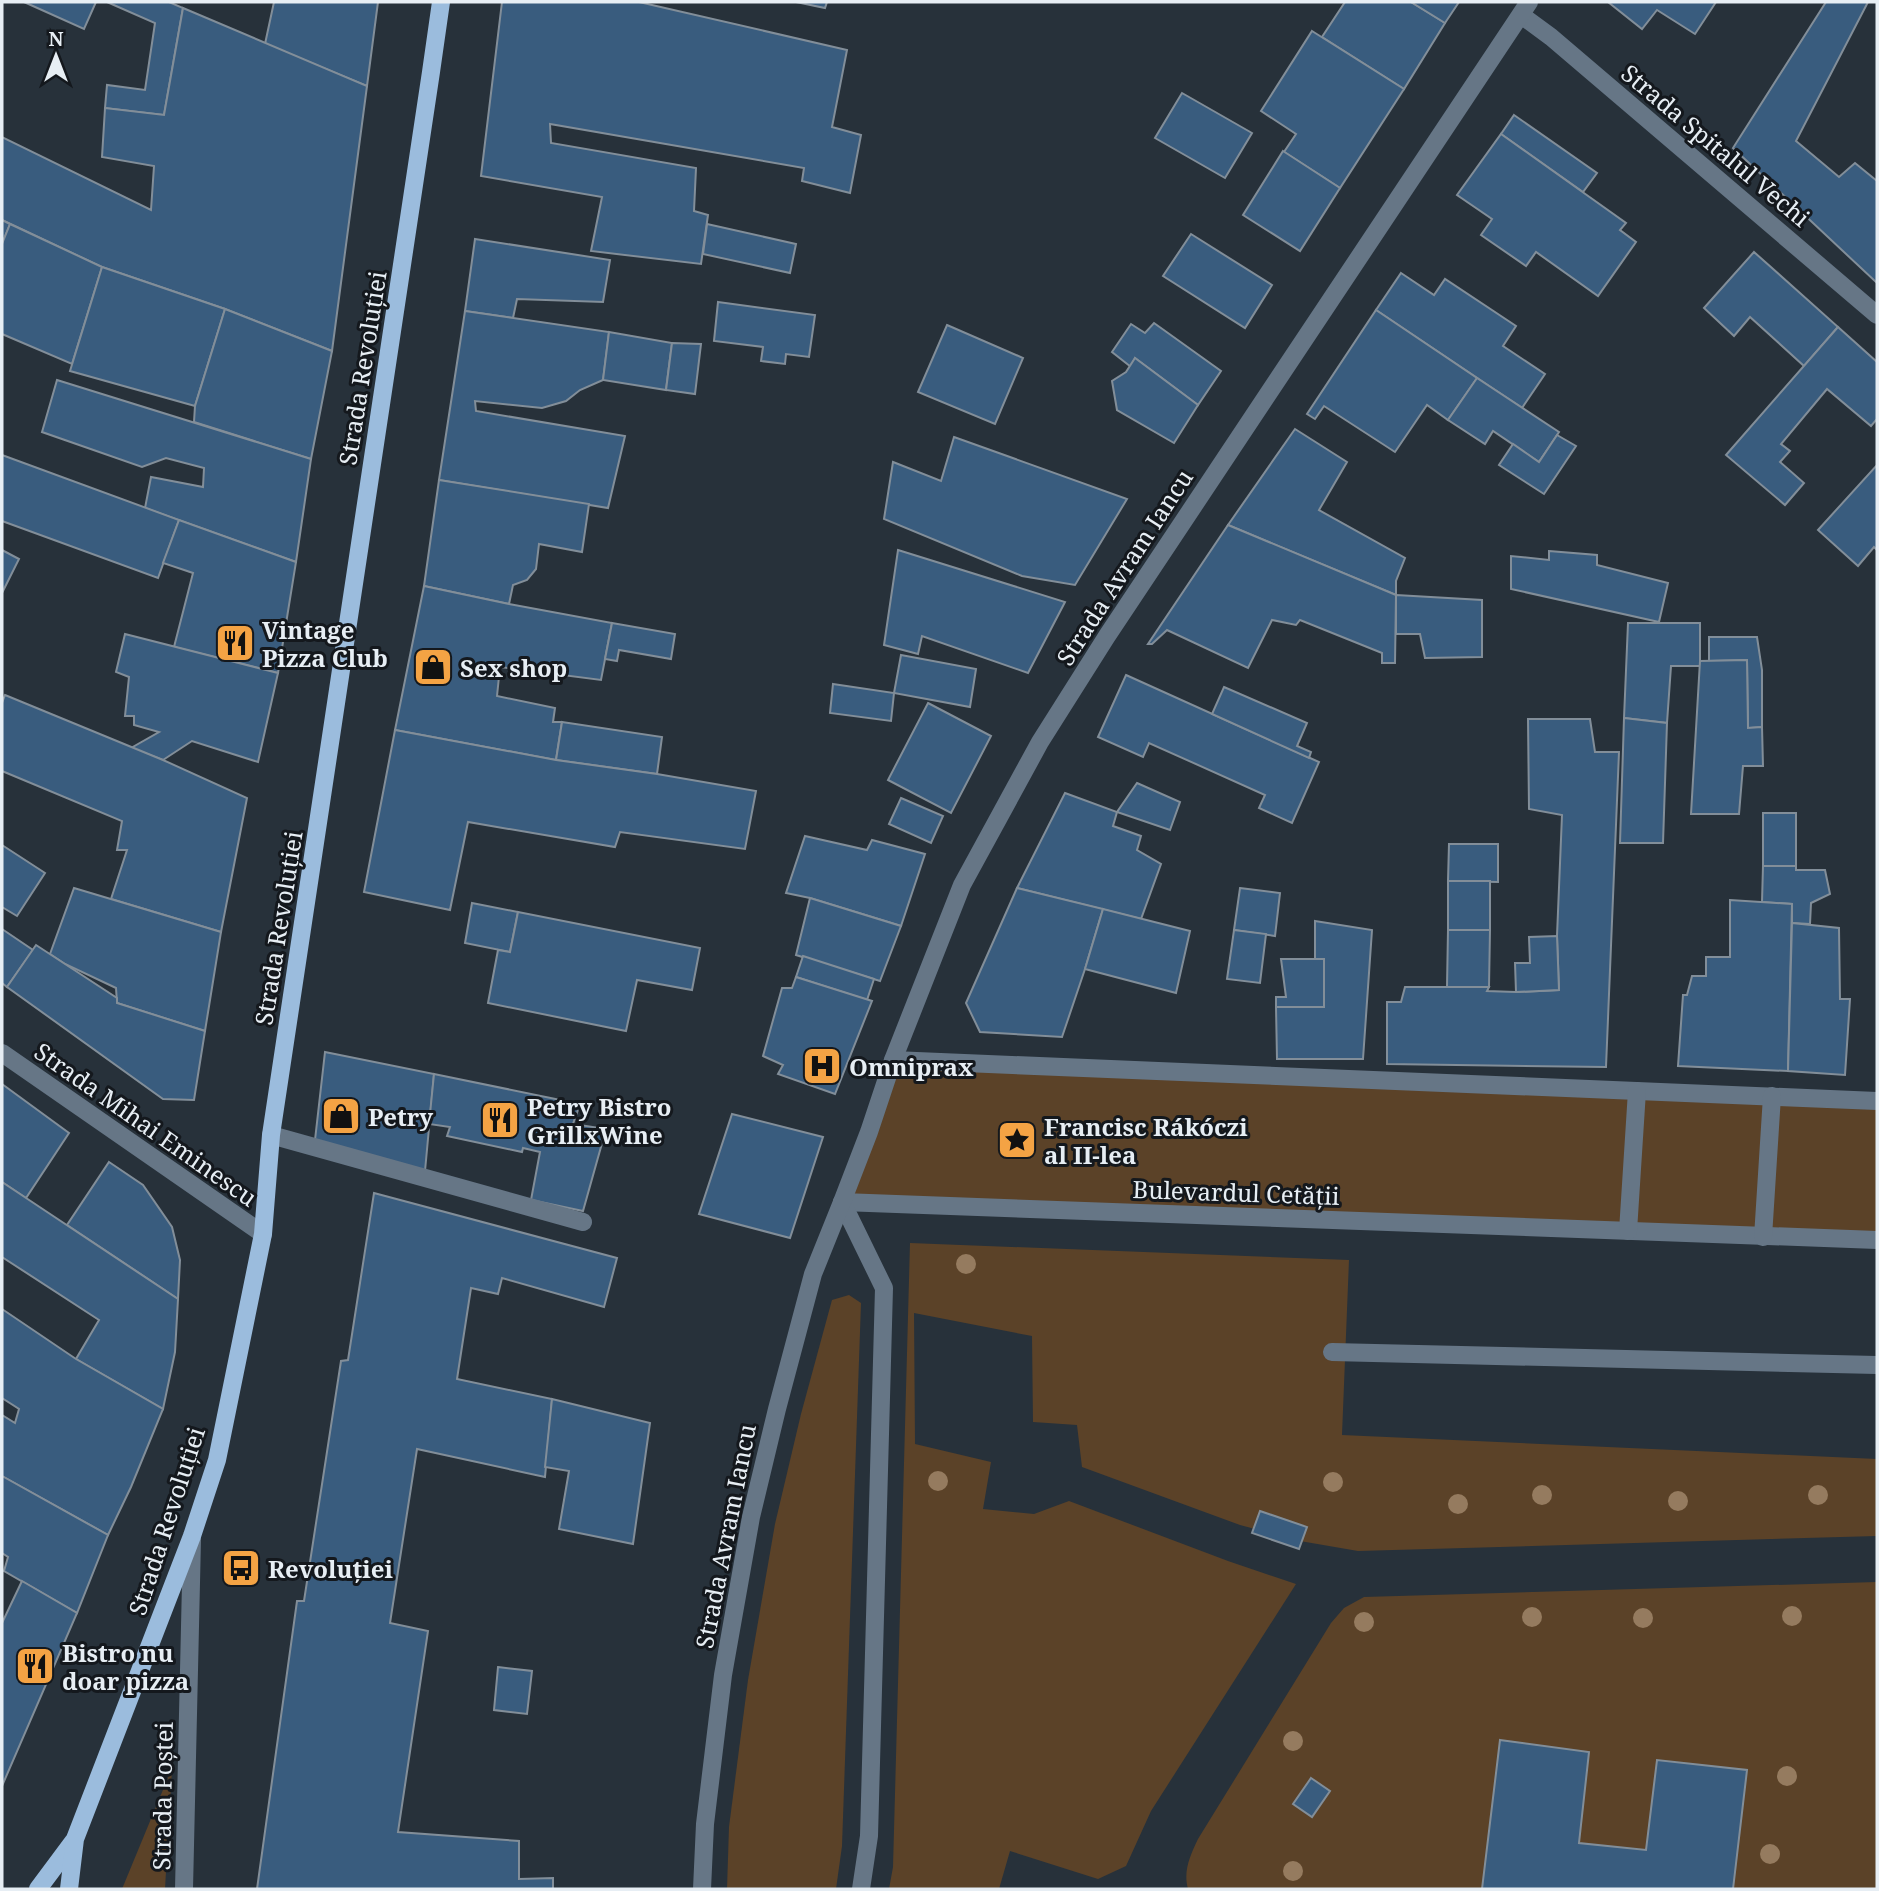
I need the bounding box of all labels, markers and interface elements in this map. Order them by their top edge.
north arrow [21,21,91,91]
text: N [49,26,64,52]
street label: Strada Spitalul Vechi [1615,56,1817,234]
street label: Strada Revoluției [330,268,394,467]
street label: Strada Avram Iancu [1048,462,1200,672]
place label: Vintage Pizza Club [262,613,388,674]
restaurant icon: Vintage Pizza Club [214,622,256,664]
shop icon: Sex shop [412,646,454,688]
place label: Sex shop [460,651,567,684]
street label: Strada Revoluției [246,828,310,1027]
street label: Strada Mihai Eminescu [28,1035,264,1213]
hospital icon: Omniprax [801,1045,843,1087]
place label: Omniprax [849,1050,974,1083]
place label: Petry Bistro GrillxWine [527,1090,672,1151]
shop icon: Petry [320,1095,362,1137]
restaurant icon: Petry Bistro GrillxWine [479,1099,521,1141]
place label: Petry [368,1100,433,1133]
place label: Francisc Rákóczi al II-lea [1044,1110,1248,1171]
place icon: Francisc Rákóczi al II-lea [996,1119,1038,1161]
street label: Bulevardul Cetății [1132,1172,1340,1212]
street label: Strada Avram Iancu [687,1421,763,1651]
street label: Strada Revoluției [120,1422,212,1619]
bus stop icon: Revoluției [220,1547,262,1589]
place label: Revoluției [268,1552,393,1585]
place label: Bistro nu doar pizza [62,1636,189,1697]
restaurant icon: Bistro nu doar pizza [14,1645,56,1687]
street label: Strada Poștei [144,1721,180,1871]

